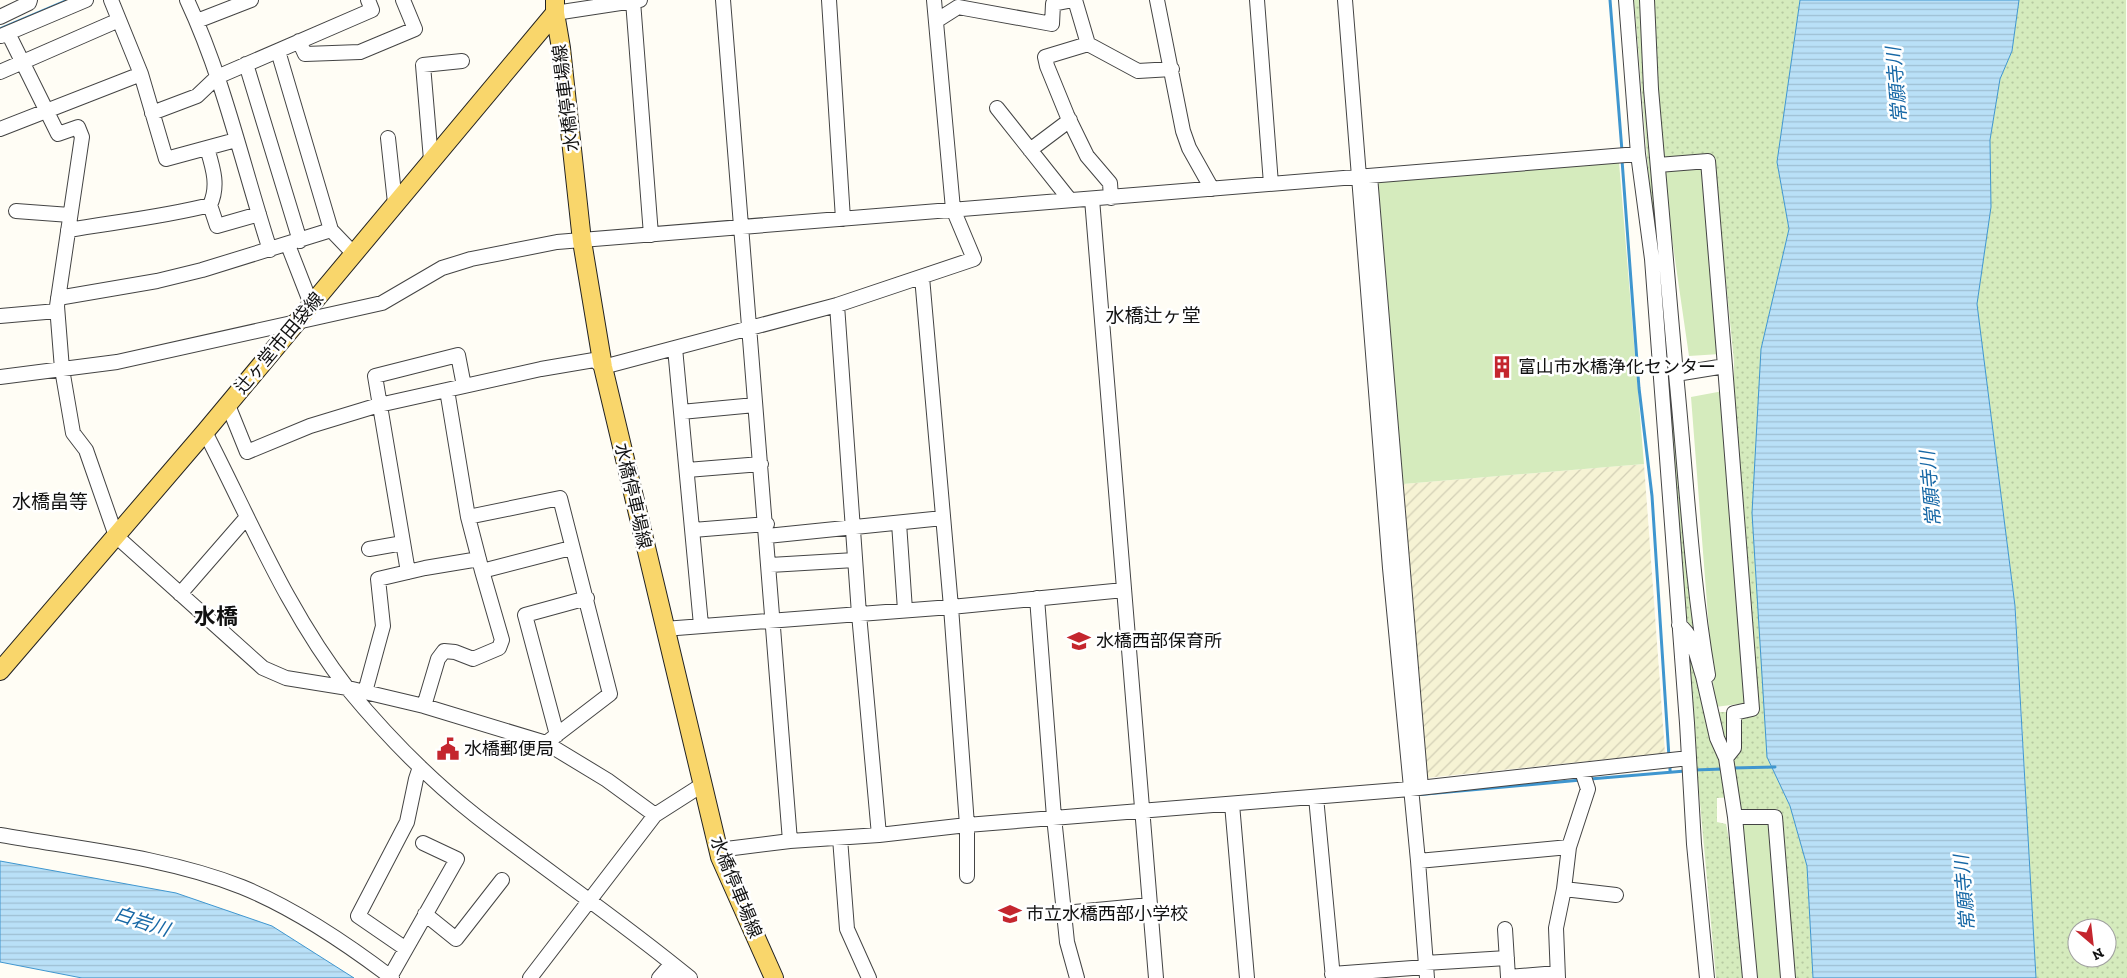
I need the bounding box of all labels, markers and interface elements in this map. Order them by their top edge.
street label: 水橋停車場線 [549,43,583,153]
water label: 常願寺川 [1882,44,1911,124]
street label: 辻ヶ堂市田袋線 [230,288,328,398]
district label: 水橋辻ヶ堂 [1105,304,1201,327]
building icon: 富山市水橋浄化センター [1489,354,1515,380]
place label: 富山市水橋浄化センター [1518,356,1716,378]
street label: 水橋停車場線 [610,441,656,551]
water label: 常願寺川 [1916,448,1945,528]
district label: 水橋畠等 [12,490,88,513]
district label: 水橋 [194,603,238,630]
school or university icon: 水橋西部保育所 [1066,628,1092,654]
place label: 水橋西部保育所 [1096,630,1222,652]
public building icon: 水橋郵便局 [435,736,461,762]
place label: 水橋郵便局 [464,738,554,760]
street label: 水橋停車場線 [706,833,766,941]
water label: 常願寺川 [1950,852,1979,932]
school or university icon: 市立水橋西部小学校 [997,901,1023,927]
water label: 白岩川 [111,902,174,942]
place label: 市立水橋西部小学校 [1026,903,1188,925]
north arrow [2067,918,2117,968]
text: N [2089,944,2107,964]

